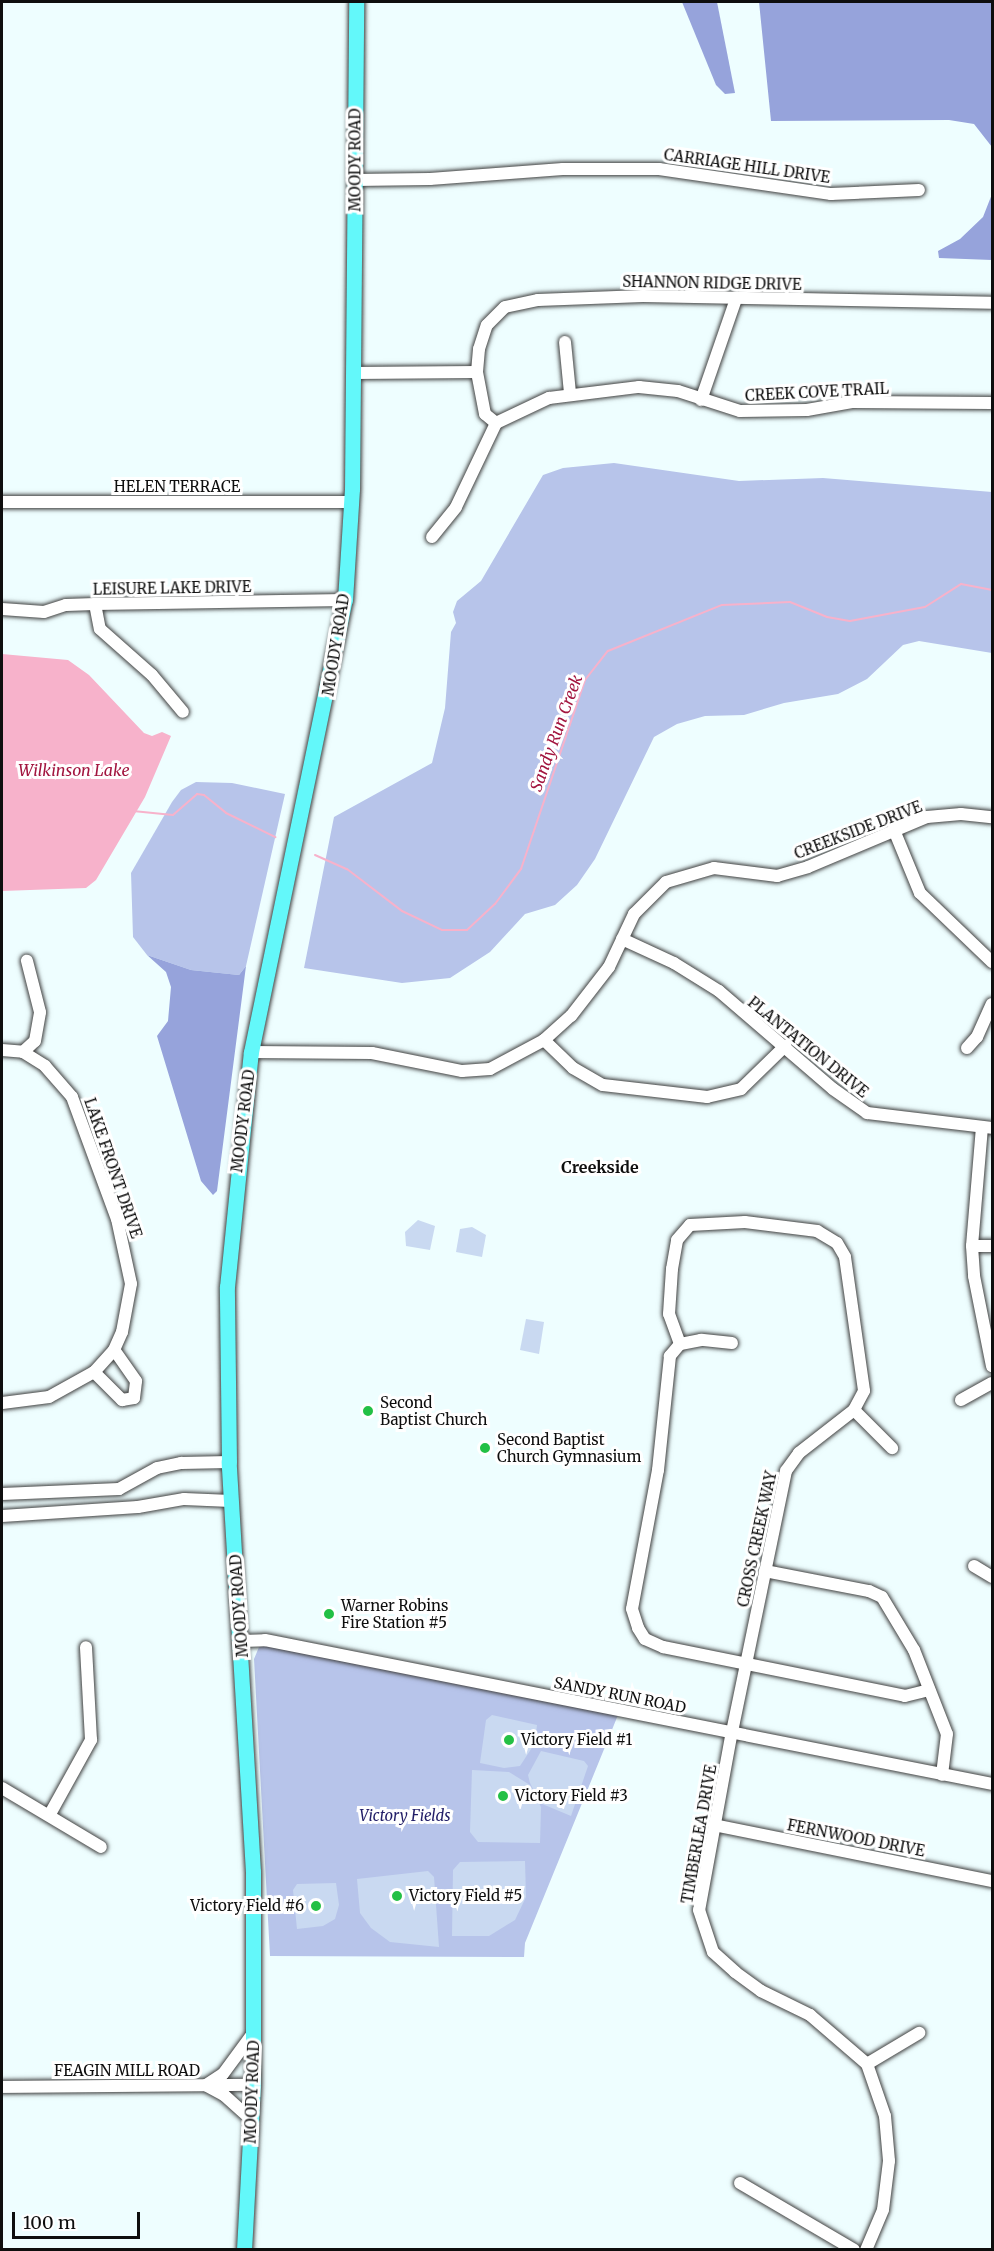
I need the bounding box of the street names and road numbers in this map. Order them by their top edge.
street label: MOODY ROAD [346,108,364,212]
street label: CARRIAGE HILL DRIVE [663,145,831,187]
street label: SHANNON RIDGE DRIVE [622,272,802,294]
street label: CREEK COVE TRAIL [745,379,889,405]
street label: HELEN TERRACE [114,478,240,496]
street label: LEISURE LAKE DRIVE [93,578,251,598]
street label: MOODY ROAD [319,593,353,697]
street label: CREEKSIDE DRIVE [792,797,924,863]
street label: PLANTATION DRIVE [744,993,872,1101]
street label: MOODY ROAD [228,1069,258,1173]
street label: LAKE FRONT DRIVE [81,1096,145,1240]
street label: CROSS CREEK WAY [734,1469,780,1609]
street label: MOODY ROAD [226,1554,252,1658]
street label: SANDY RUN ROAD [552,1673,688,1717]
street label: TIMBERLEA DRIVE [678,1763,720,1905]
street label: FERNWOOD DRIVE [786,1816,926,1860]
street label: MOODY ROAD [241,2040,263,2144]
street label: FEAGIN MILL ROAD [54,2062,200,2080]

